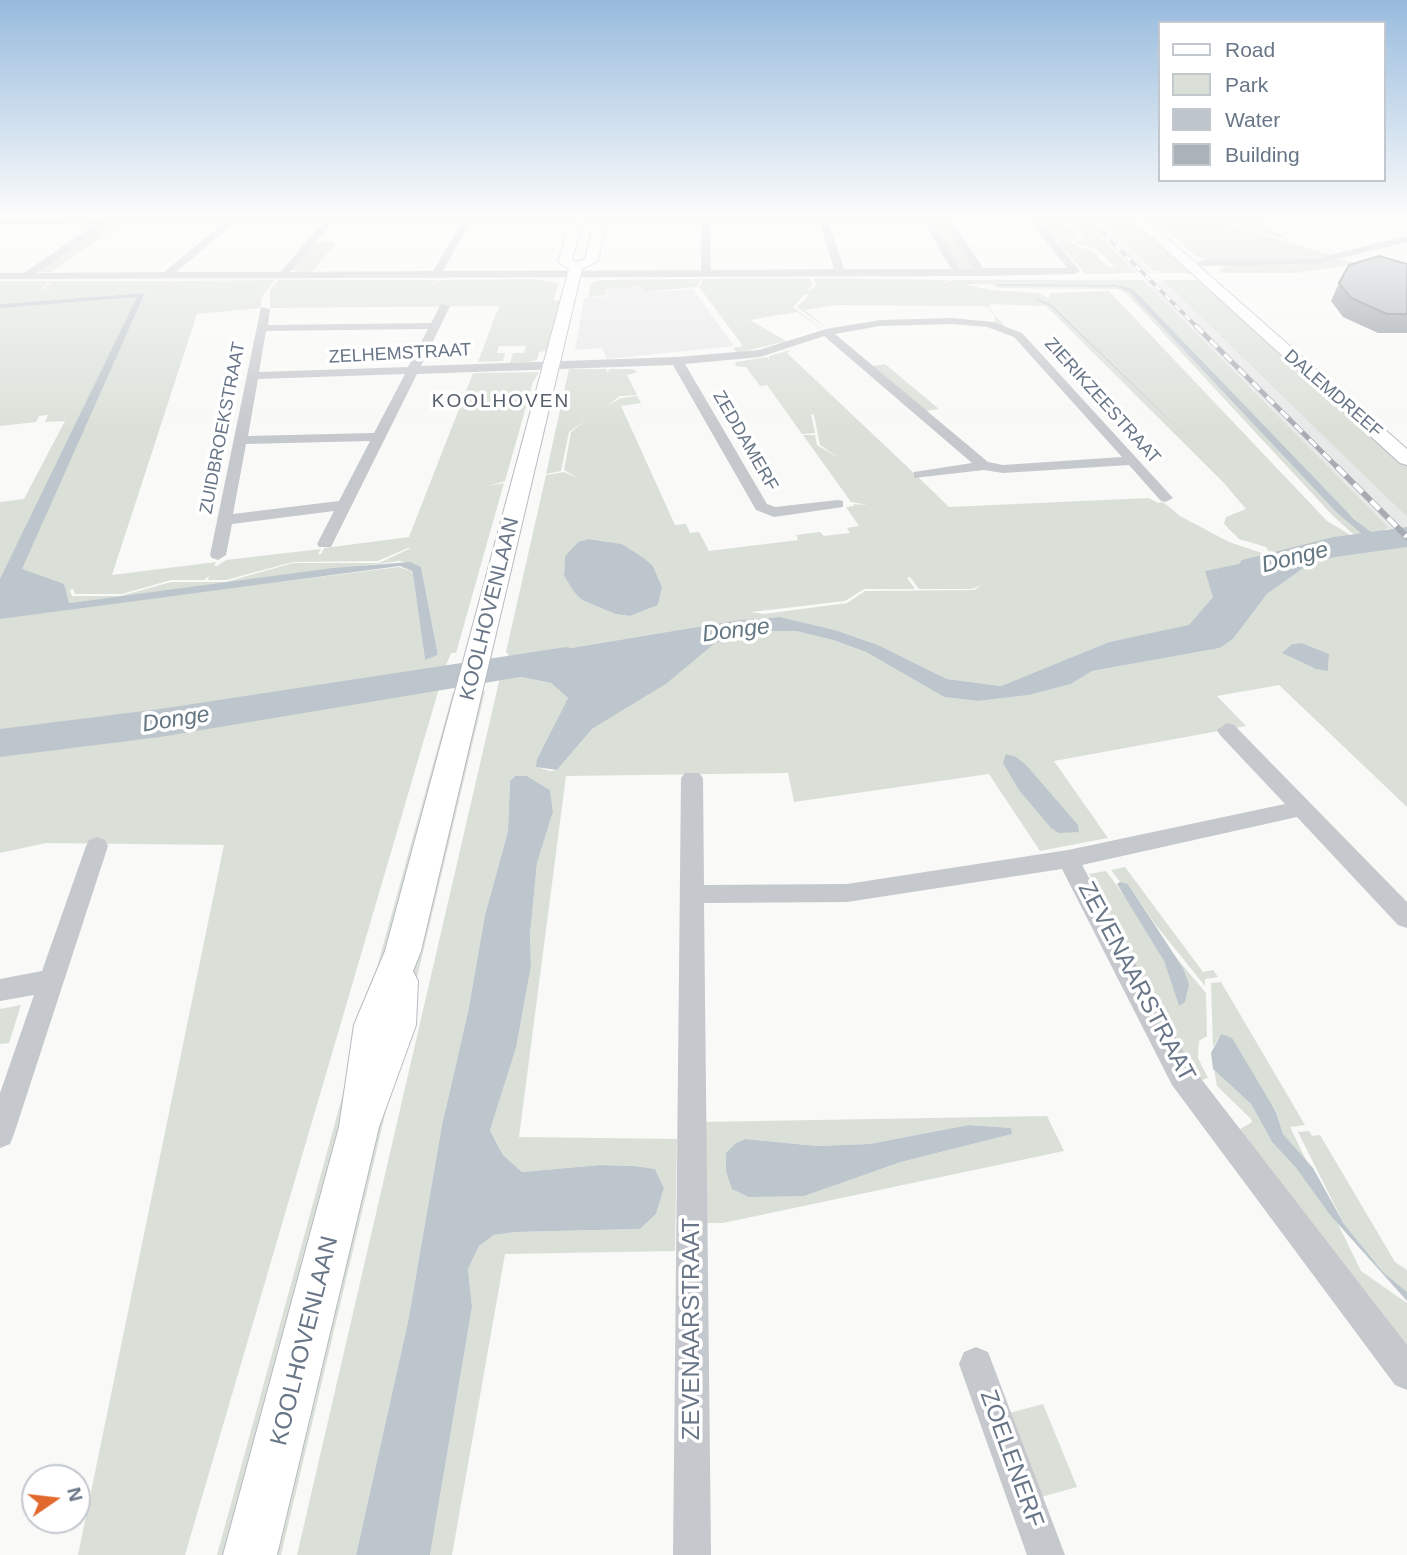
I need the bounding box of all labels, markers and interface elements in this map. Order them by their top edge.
legend [1158,21,1386,182]
text: Road [1225,38,1275,61]
text: Park [1225,73,1268,96]
text: Water [1225,108,1280,131]
text: Building [1225,143,1300,166]
street label: ZIERIKZEESTRAAT [1040,333,1164,469]
street label: ZELHEMSTRAAT [328,339,472,369]
street label: ZUIDBROEKSTRAAT [196,340,250,516]
street label: DALEMDREEF [1279,345,1387,443]
street label: ZEDDAMERF [708,387,782,495]
district label: KOOLHOVEN [433,391,569,413]
street label: KOOLHOVENLAAN [455,515,525,703]
water label: Donge [1259,536,1331,580]
water label: Donge [701,613,771,649]
water label: Donge [140,701,212,739]
street label: ZEVENAARSTRAAT [1071,877,1201,1087]
street label: ZEVENAARSTRAAT [678,1218,706,1440]
street label: KOOLHOVENLAAN [265,1233,345,1449]
street label: ZOELENERF [973,1386,1049,1532]
north arrow [21,1464,91,1534]
text: N [63,1485,87,1503]

